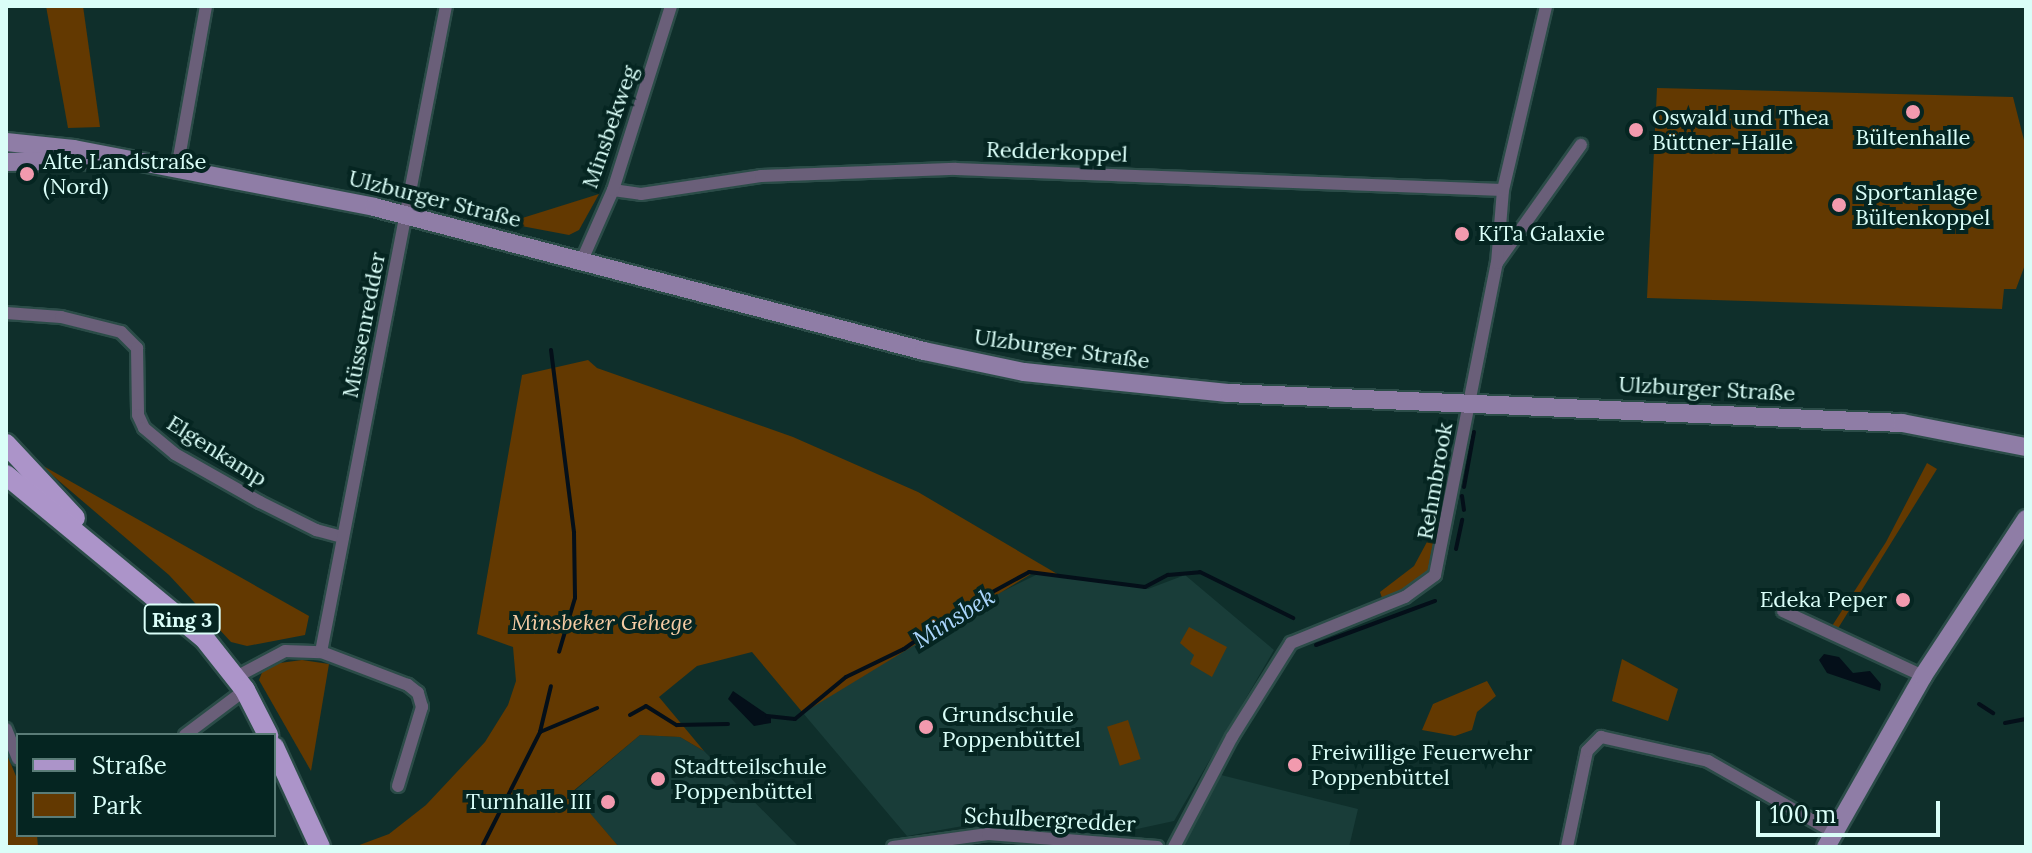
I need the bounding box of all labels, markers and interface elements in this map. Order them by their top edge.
street label: Minsbekweg [577,62,643,192]
marker: Bültenhalle [1904,103,1922,121]
place label: Oswald und Thea Büttner-Halle [1652,104,1829,156]
marker: Oswald und Thea Büttner-Halle [1627,121,1645,139]
place label: Bültenhalle [1856,125,1970,151]
street label: Redderkoppel [986,136,1128,168]
place label: Alte Landstraße (Nord) [43,148,206,200]
marker: Alte Landstraße (Nord) [18,165,36,183]
street label: Ulzburger Straße [346,165,524,233]
place label: Sportanlage Bültenkoppel [1855,179,1990,230]
marker: Sportanlage Bültenkoppel [1830,196,1848,214]
place label: KiTa Galaxie [1478,221,1605,247]
marker: KiTa Galaxie [1453,225,1471,243]
street label: Müssenredder [337,250,391,400]
street label: Ulzburger Straße [973,324,1151,374]
street label: Ulzburger Straße [1618,371,1796,407]
street label: Elgenkamp [162,410,272,492]
street label: Rehmbrook [1412,421,1458,541]
water label: Minsbek [908,582,1000,654]
place label: Edeka Peper [1760,587,1887,613]
marker: Edeka Peper [1894,591,1912,609]
road number: Ring 3 [142,603,222,635]
park label: Minsbeker Gehege [511,610,693,636]
place label: Grundschule Poppenbüttel [942,701,1081,752]
marker: Grundschule Poppenbüttel [917,718,935,736]
legend [16,733,276,837]
place label: Freiwillige Feuerwehr Poppenbüttel [1311,739,1532,790]
text: Straße [92,750,167,781]
place label: Stadtteilschule Poppenbüttel [674,753,827,804]
marker: Freiwillige Feuerwehr Poppenbüttel [1286,756,1304,774]
marker: Stadtteilschule Poppenbüttel [649,770,667,788]
scale bar [1760,785,1944,835]
place label: Turnhalle III [466,789,592,815]
text: Park [92,790,142,821]
marker: Turnhalle III [599,793,617,811]
text: 100 m [1770,799,1836,830]
street label: Schulbergredder [964,802,1136,838]

